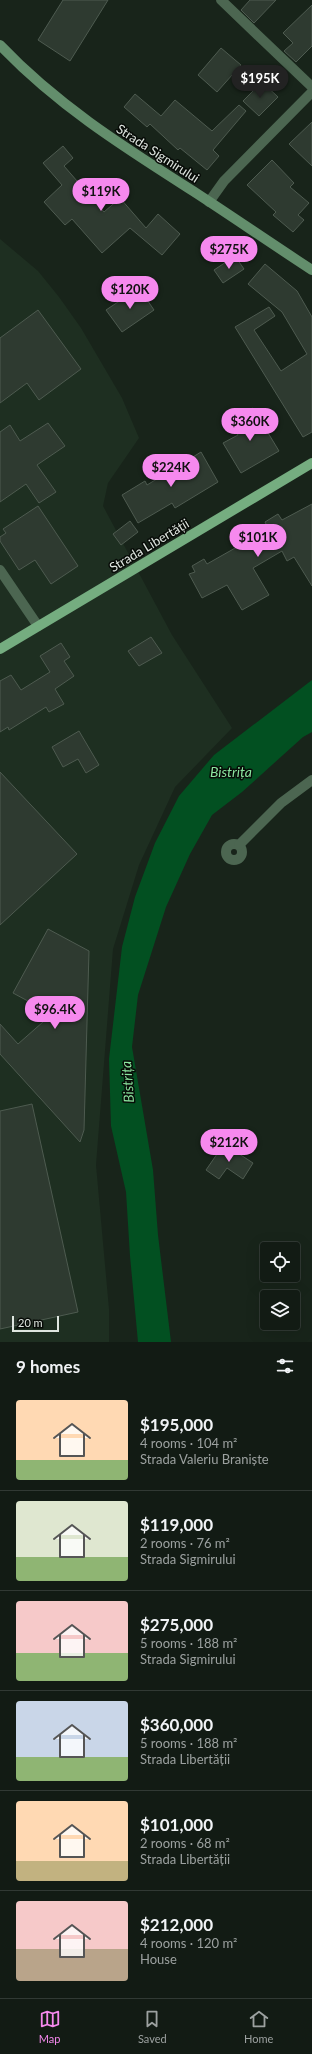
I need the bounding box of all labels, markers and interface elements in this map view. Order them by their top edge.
pin: $195K [232,65,288,99]
text: $195K [240,70,280,86]
street label: Strada Sigmirului [114,120,202,186]
pin: $119K [73,178,129,212]
text: $119K [81,183,121,199]
pin: $275K [201,236,257,270]
text: $275K [209,241,249,257]
pin: $120K [102,276,158,310]
text: $120K [110,281,150,297]
pin: $360K [222,408,278,442]
text: $360K [230,413,270,429]
pin: $224K [143,454,199,488]
text: $224K [151,459,191,475]
street label: Strada Libertății [106,515,192,575]
pin: $101K [230,524,286,558]
text: $101K [238,529,278,545]
water label: Bistrița [210,763,252,780]
pin: $96.4K [22,996,88,1030]
text: $96.4K [34,1001,76,1017]
water label: Bistrița [117,1060,137,1104]
pin: $212K [201,1129,257,1163]
text: $212K [209,1134,249,1150]
map controls [260,1242,300,1330]
button: locate [260,1242,300,1282]
button: layers [260,1290,300,1330]
scale bar [12,1314,59,1333]
text: 20 m [18,1316,43,1329]
icon: filters [274,1355,296,1377]
text: 9 homes [16,1356,80,1377]
text: $195,000 [140,1414,213,1435]
icon: home [48,1416,96,1464]
text: 4 rooms · 104 m² [140,1435,237,1451]
text: Strada Valeriu Braniște [140,1451,269,1467]
text: $119,000 [140,1514,213,1535]
icon: home [48,1517,96,1565]
text: 2 rooms · 76 m² [140,1535,230,1551]
text: Strada Sigmirului [140,1551,236,1567]
text: $275,000 [140,1614,213,1635]
icon: home [48,1617,96,1665]
text: 5 rooms · 188 m² [140,1635,237,1651]
text: Strada Sigmirului [140,1651,236,1667]
text: $360,000 [140,1714,213,1735]
icon: home [48,1717,96,1765]
text: 5 rooms · 188 m² [140,1735,237,1751]
text: Strada Libertății [140,1751,230,1767]
text: $101,000 [140,1814,213,1835]
icon: home [48,1817,96,1865]
text: 2 rooms · 68 m² [140,1835,230,1851]
text: Strada Libertății [140,1851,230,1867]
text: $212,000 [140,1914,213,1935]
icon: home [48,1917,96,1965]
text: 4 rooms · 120 m² [140,1935,237,1951]
text: House [140,1951,177,1967]
tab: Map [39,2008,61,2045]
tab: Saved [138,2008,167,2045]
tab: Home [244,2008,273,2045]

